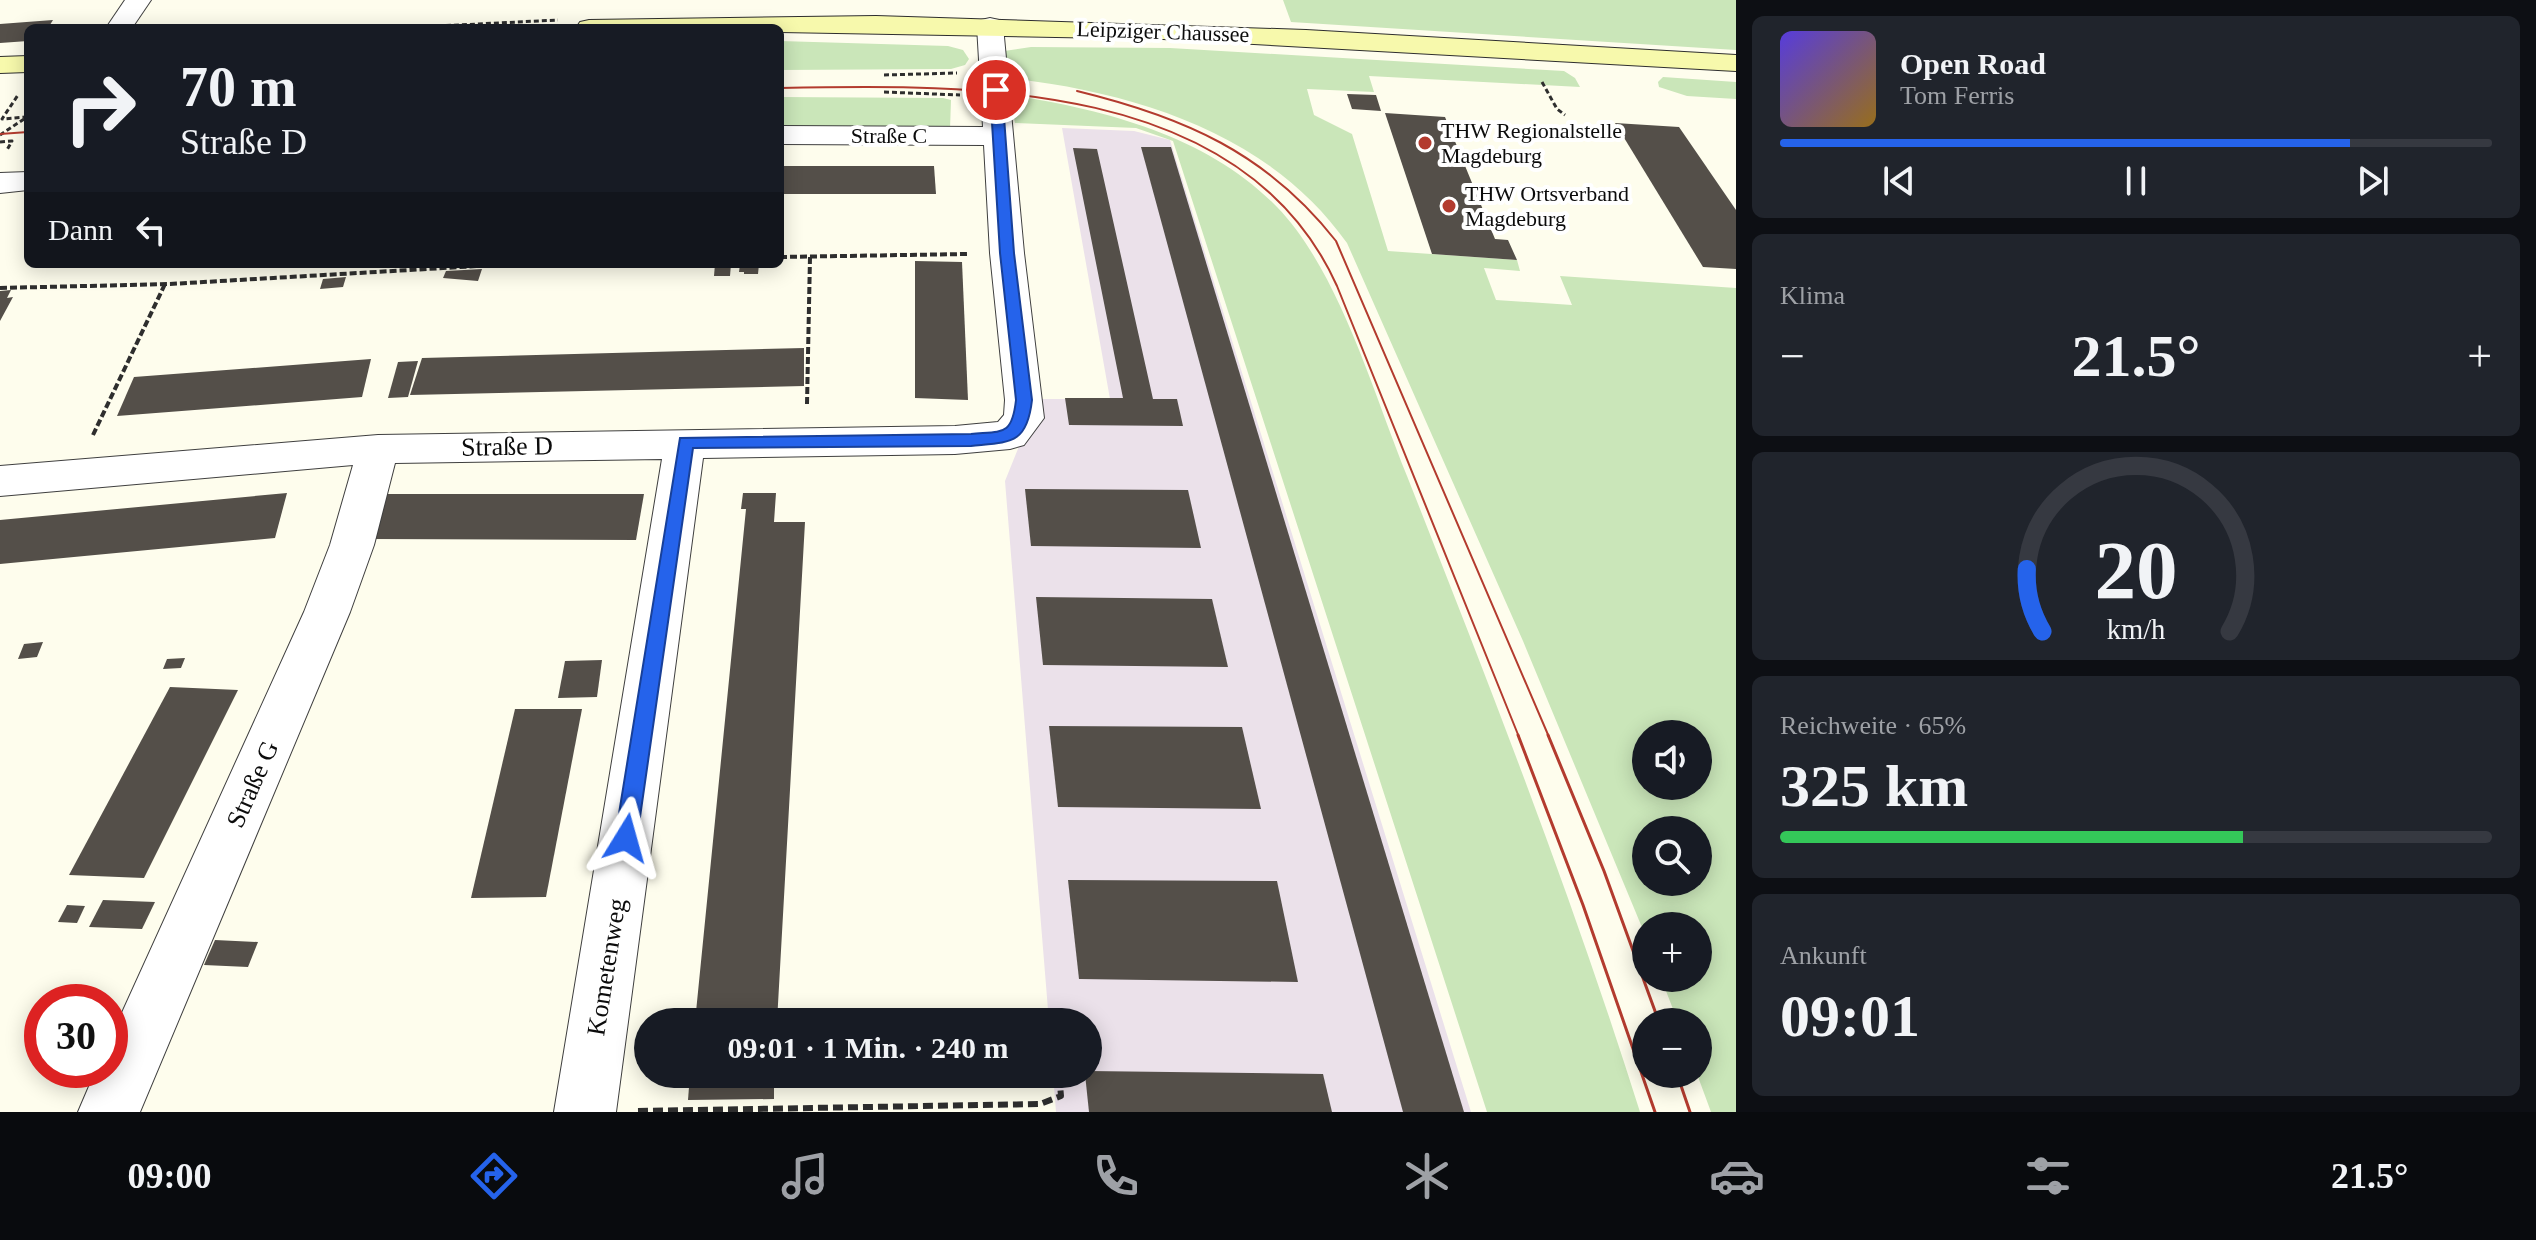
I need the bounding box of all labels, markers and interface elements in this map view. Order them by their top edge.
street label: Leipziger Chaussee [1076,16,1250,47]
text: Open Road [1900,47,2046,80]
icon: right [48,56,152,160]
text: 70 m [180,56,297,118]
pin [962,56,1030,124]
icon: arrive [974,68,1018,112]
text: Tom Ferris [1900,81,2014,110]
place label: THW Regionalstelle Magdeburg [1441,118,1622,168]
text: Straße D [180,122,307,162]
street label: Straße C [851,123,927,148]
marker: THW Regionalstelle Magdeburg [1416,134,1434,152]
icon: previous [1877,159,1921,203]
icon: pause [2114,159,2158,203]
icon: next [2351,159,2395,203]
place label: THW Ortsverband Magdeburg [1465,181,1629,231]
marker: THW Ortsverband Magdeburg [1440,197,1458,215]
icon: left [129,208,173,252]
text: Dann [48,213,113,246]
text: Klima [1780,281,1845,310]
text: 21.5° [2072,323,2201,389]
text: − [1780,332,1805,381]
text: + [2467,332,2492,381]
street label: Straße D [461,431,553,462]
text: 20 [2094,524,2178,616]
text: km/h [2107,614,2165,645]
text: Reichweite · 65% [1780,711,1966,740]
map controls [1632,720,1712,1088]
button: sound [1632,720,1712,800]
street label: Straße G [221,736,284,832]
text: 325 km [1780,753,1968,819]
position arrow [584,796,668,880]
button: search [1632,816,1712,896]
street label: Kometenweg [581,896,632,1038]
button: + [1632,912,1712,992]
text: Ankunft [1780,941,1867,970]
text: 09:01 [1780,983,1920,1049]
speed limit sign: 30 [24,984,128,1088]
button: − [1632,1008,1712,1088]
text: 09:01 · 1 Min. · 240 m [728,1031,1008,1064]
icon: directions [466,1148,522,1204]
icon: music [777,1148,833,1204]
icon: phone [1088,1148,1144,1204]
icon: climate [1399,1148,1455,1204]
icon: car [1709,1148,1765,1204]
icon: filters [2020,1148,2076,1204]
text: 09:00 [127,1156,211,1196]
text: 21.5° [2331,1156,2409,1196]

